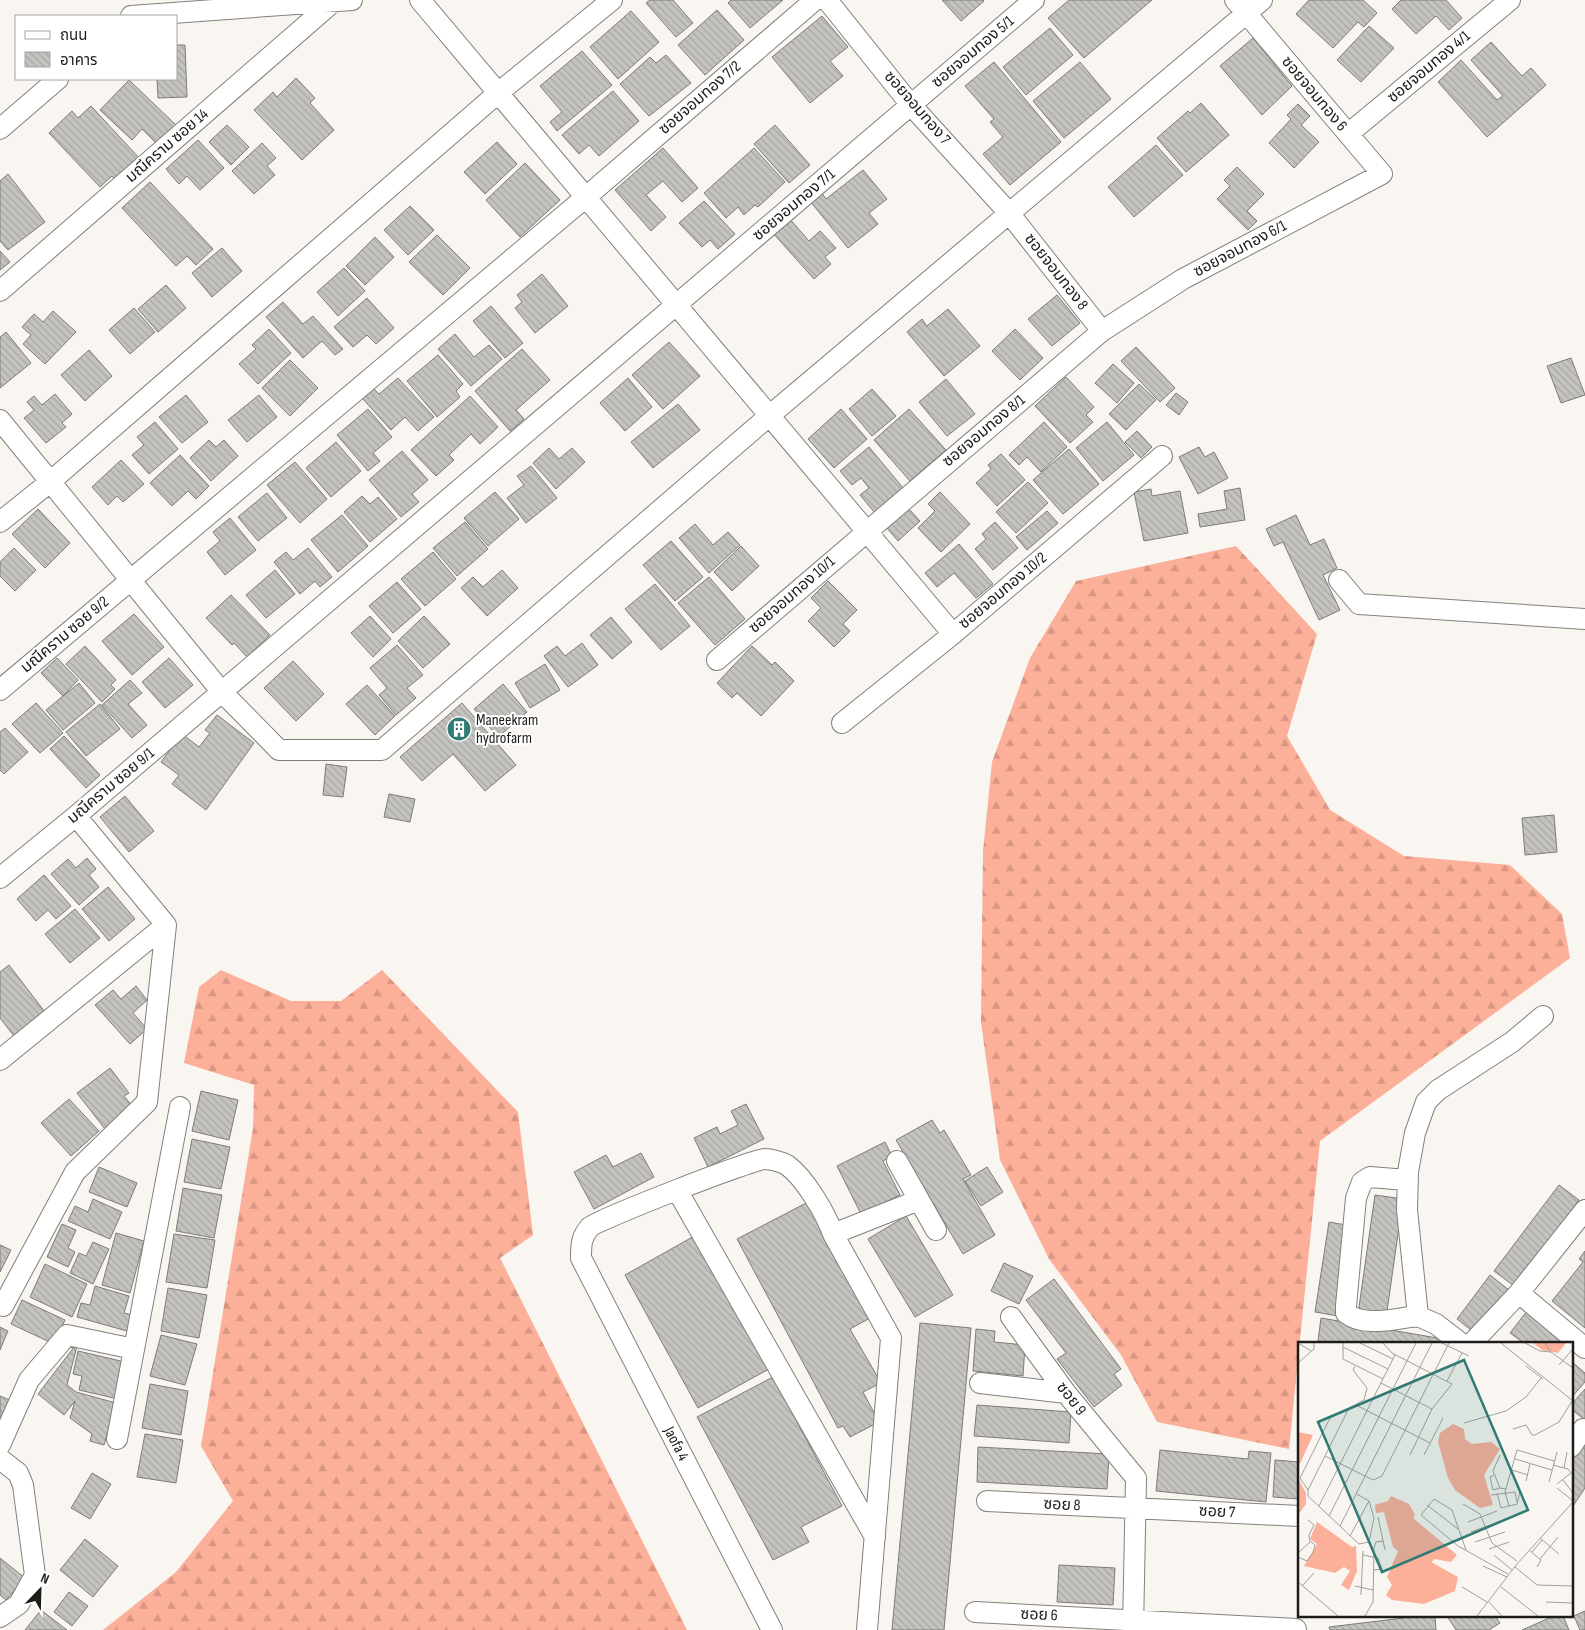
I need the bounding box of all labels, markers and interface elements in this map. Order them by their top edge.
street label: ซอยจอมทอง 5/1 [928,12,1018,92]
legend [15,15,178,80]
text: ถนน [60,26,87,45]
street label: ซอยจอมทอง 4/1 [1384,27,1475,107]
text: อาคาร [60,51,97,70]
street label: ซอยจอมทอง 6 [1277,53,1351,135]
street label: ซอยจอมทอง 7/2 [655,57,745,139]
street label: ซอยจอมทอง 7 [880,67,955,149]
street label: มณีคราม ซอย 14 [122,105,212,187]
street label: ซอยจอมทอง 7/1 [749,165,839,245]
street label: ซอยจอมทอง 6/1 [1190,216,1290,281]
street label: ซอยจอมทอง 8 [1020,230,1092,314]
street label: ซอยจอมทอง 8/1 [939,391,1030,471]
street label: ซอยจอมทอง 10/2 [955,549,1051,633]
street label: ซอยจอมทอง 10/1 [745,552,839,638]
street label: มณีคราม ซอย 9/2 [17,593,113,677]
place label: Maneekram hydrofarm [476,711,538,748]
building icon: Maneekram hydrofarm [446,716,472,742]
street label: มณีคราม ซอย 9/1 [63,744,159,828]
inset map [1298,1342,1572,1618]
street label: ซอย 9 [1052,1378,1090,1420]
street label: Jaofa 4 [659,1423,693,1465]
street label: ซอย 8 [1043,1495,1081,1515]
street label: ซอย 7 [1198,1502,1236,1522]
north arrow [15,1565,65,1615]
text: N [38,1569,52,1588]
street label: ซอย 6 [1020,1605,1058,1625]

